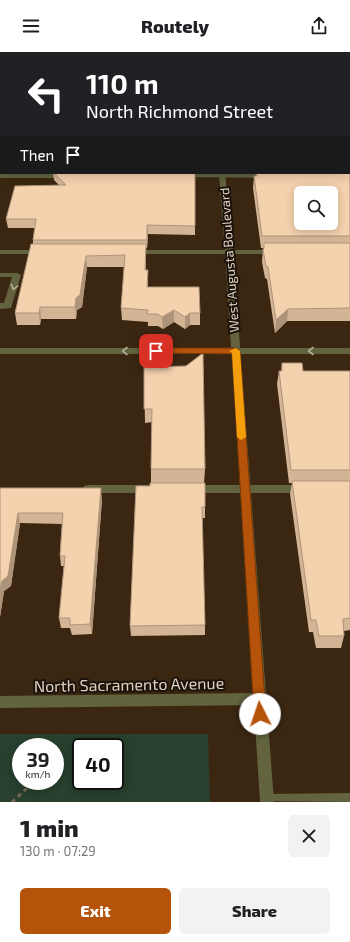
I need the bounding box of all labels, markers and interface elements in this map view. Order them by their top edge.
icon: menu [20,15,42,37]
text: Routely [141,15,209,37]
icon: share [308,15,330,37]
text: 110 m [86,66,159,100]
icon: left [20,68,72,120]
text: North Richmond Street [86,100,273,122]
icon: arrive [62,144,84,166]
text: Then [20,146,54,164]
map controls [294,186,338,230]
button: search [294,186,338,230]
street label: West Augusta Boulevard [216,187,242,333]
one-way arrow [10,284,18,290]
pin [139,334,173,368]
icon: arrive [145,340,167,362]
one-way arrow [122,347,128,355]
one-way arrow [308,347,314,355]
street label: North Sacramento Avenue [34,673,224,695]
position arrow [239,693,281,735]
speed limit sign: 40 [72,738,124,790]
text: 39 [26,747,50,771]
text: km/h [26,768,50,780]
text: 1 min [20,813,79,842]
button: close [288,815,330,857]
text: 130 m · 07:29 [20,843,96,859]
button: Exit [20,888,171,934]
button: Share [179,888,330,934]

